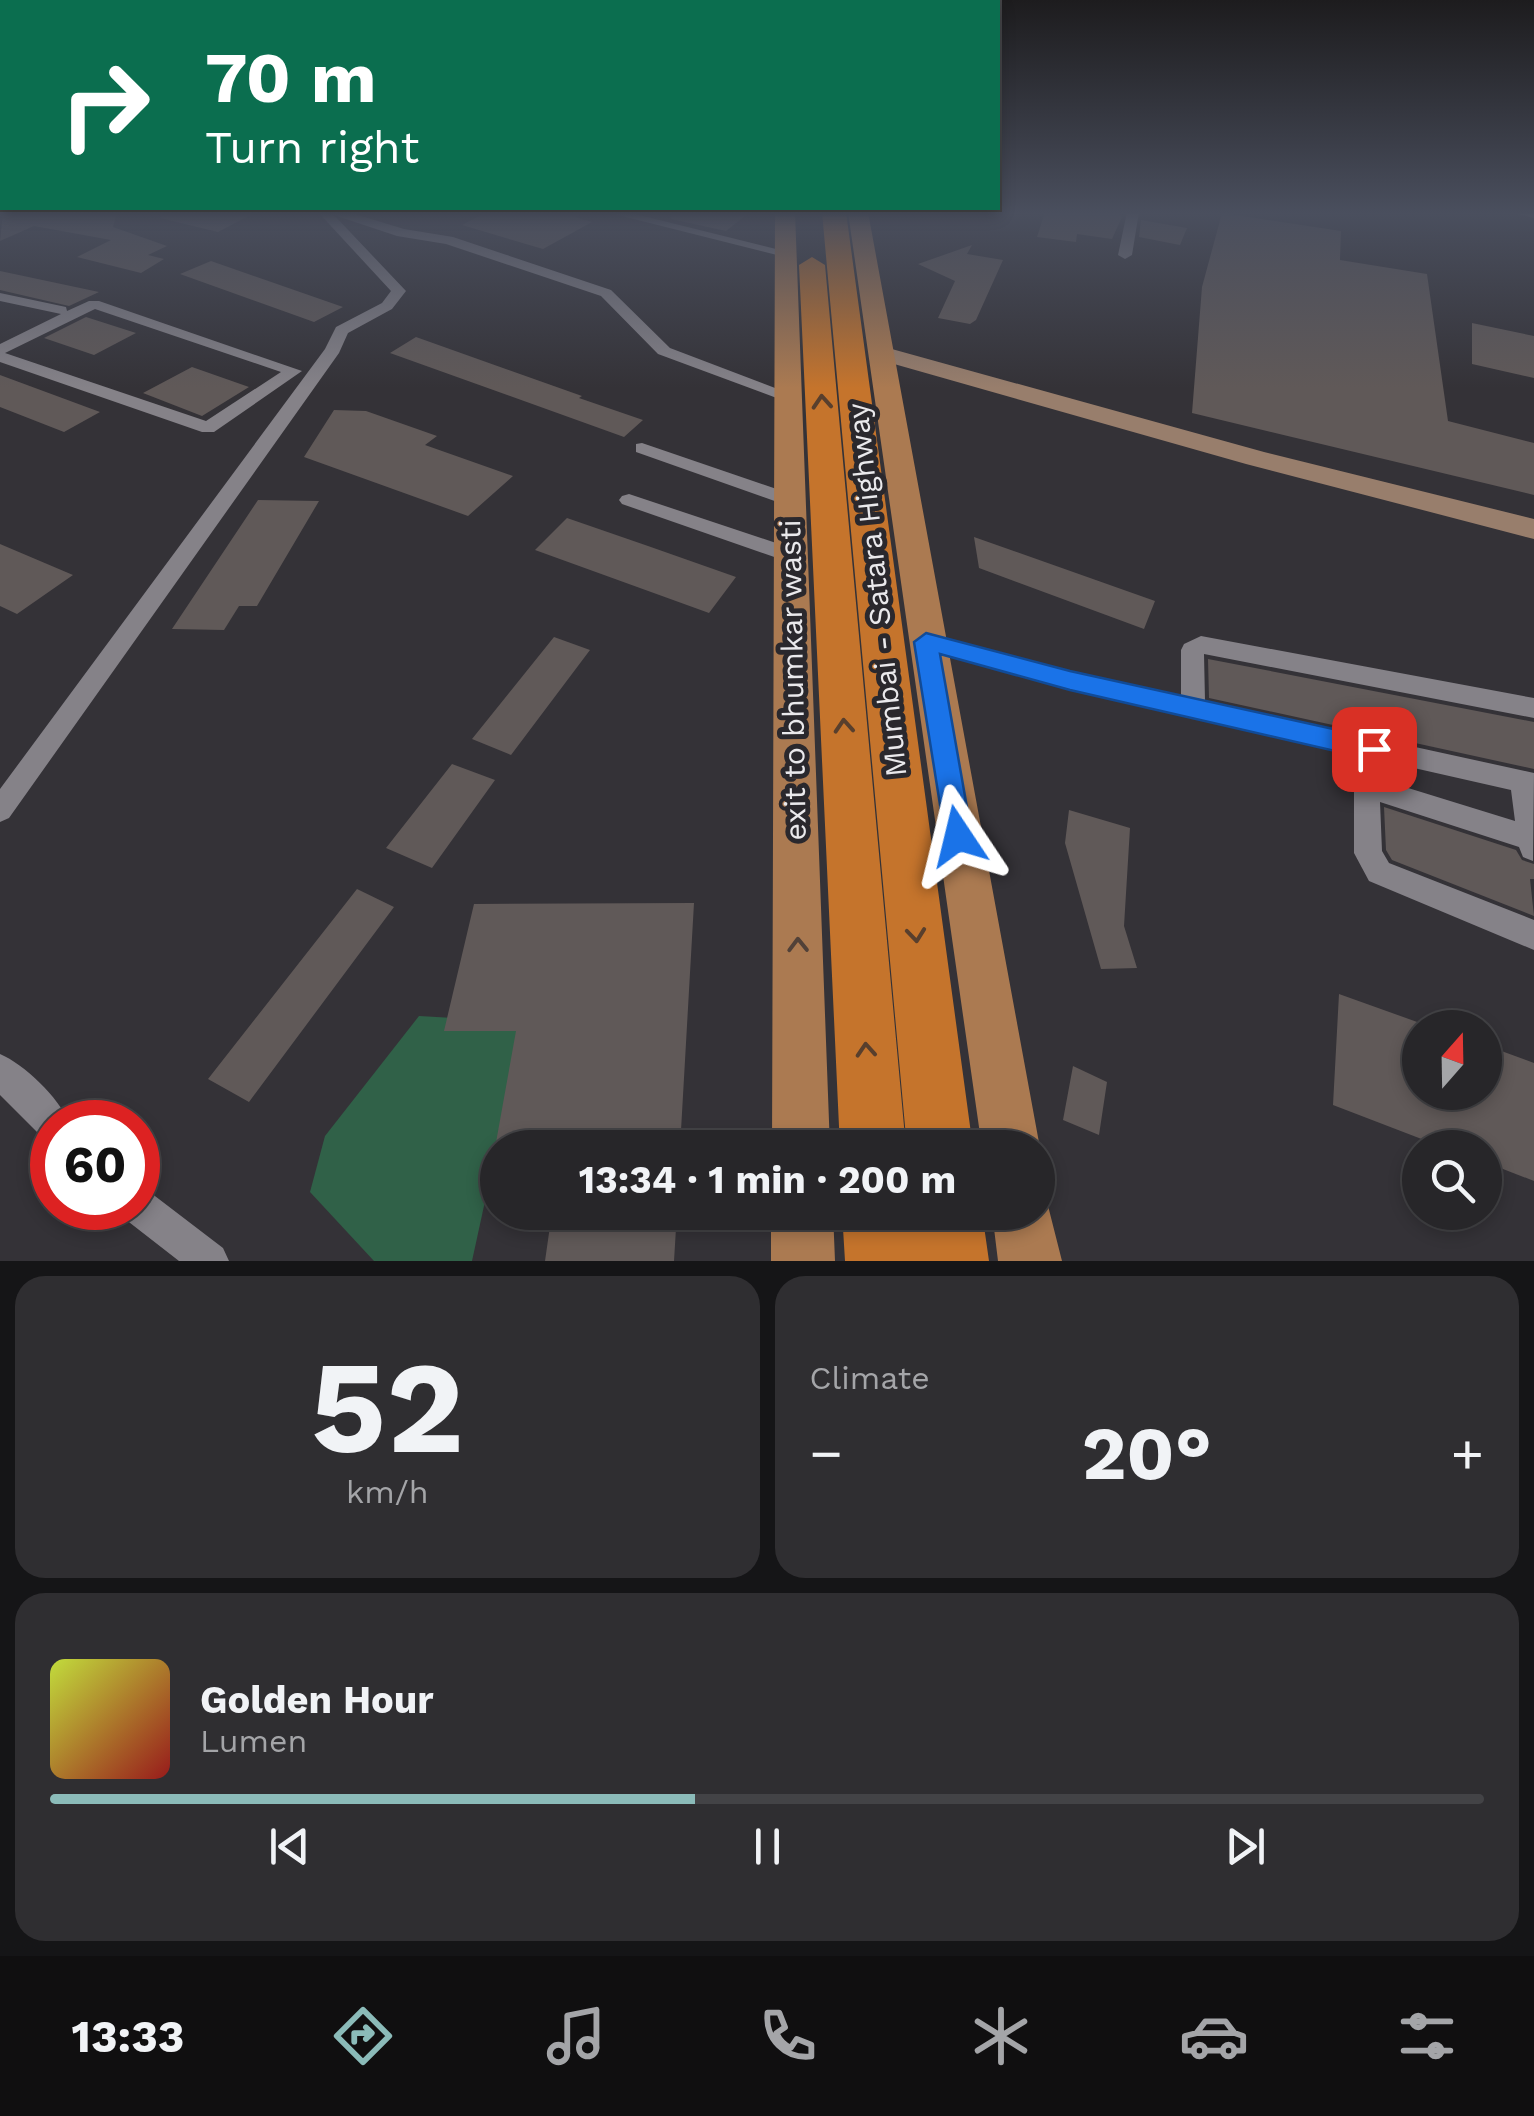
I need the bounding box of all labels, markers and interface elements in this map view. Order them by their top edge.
text: 70 m [205,37,377,119]
icon: right [40,40,170,170]
text: Turn right [205,121,419,174]
one-way arrow [811,393,833,409]
street label: Mumbai - Satara Highway [839,401,914,779]
street label: exit to bhumkar wasti [772,519,813,841]
pin [1332,707,1417,792]
one-way arrow [834,718,855,734]
icon: arrive [1347,722,1402,777]
position arrow [906,784,1010,888]
one-way arrow [905,927,926,943]
one-way arrow [787,937,809,952]
north arrow [1402,1010,1502,1110]
map controls [1402,1010,1502,1230]
one-way arrow [856,1042,877,1058]
speed limit sign: 60 [30,1100,160,1230]
button: search [1402,1130,1502,1230]
text: 13:34 · 1 min · 200 m [579,1158,956,1202]
text: 52 [311,1331,464,1484]
text: Climate [810,1359,930,1397]
text: 20° [1082,1409,1212,1497]
text: − [810,1421,843,1485]
text: + [1451,1421,1484,1485]
text: km/h [346,1473,428,1511]
text: Golden Hour [200,1678,434,1722]
text: Lumen [200,1722,307,1760]
icon: previous [262,1819,317,1874]
icon: pause [740,1819,795,1874]
icon: next [1218,1819,1273,1874]
icon: directions [328,2001,398,2071]
icon: music [541,2001,611,2071]
icon: phone [753,2001,823,2071]
icon: climate [966,2001,1036,2071]
icon: car [1179,2001,1249,2071]
icon: filters [1392,2001,1462,2071]
text: 13:33 [71,2010,185,2063]

